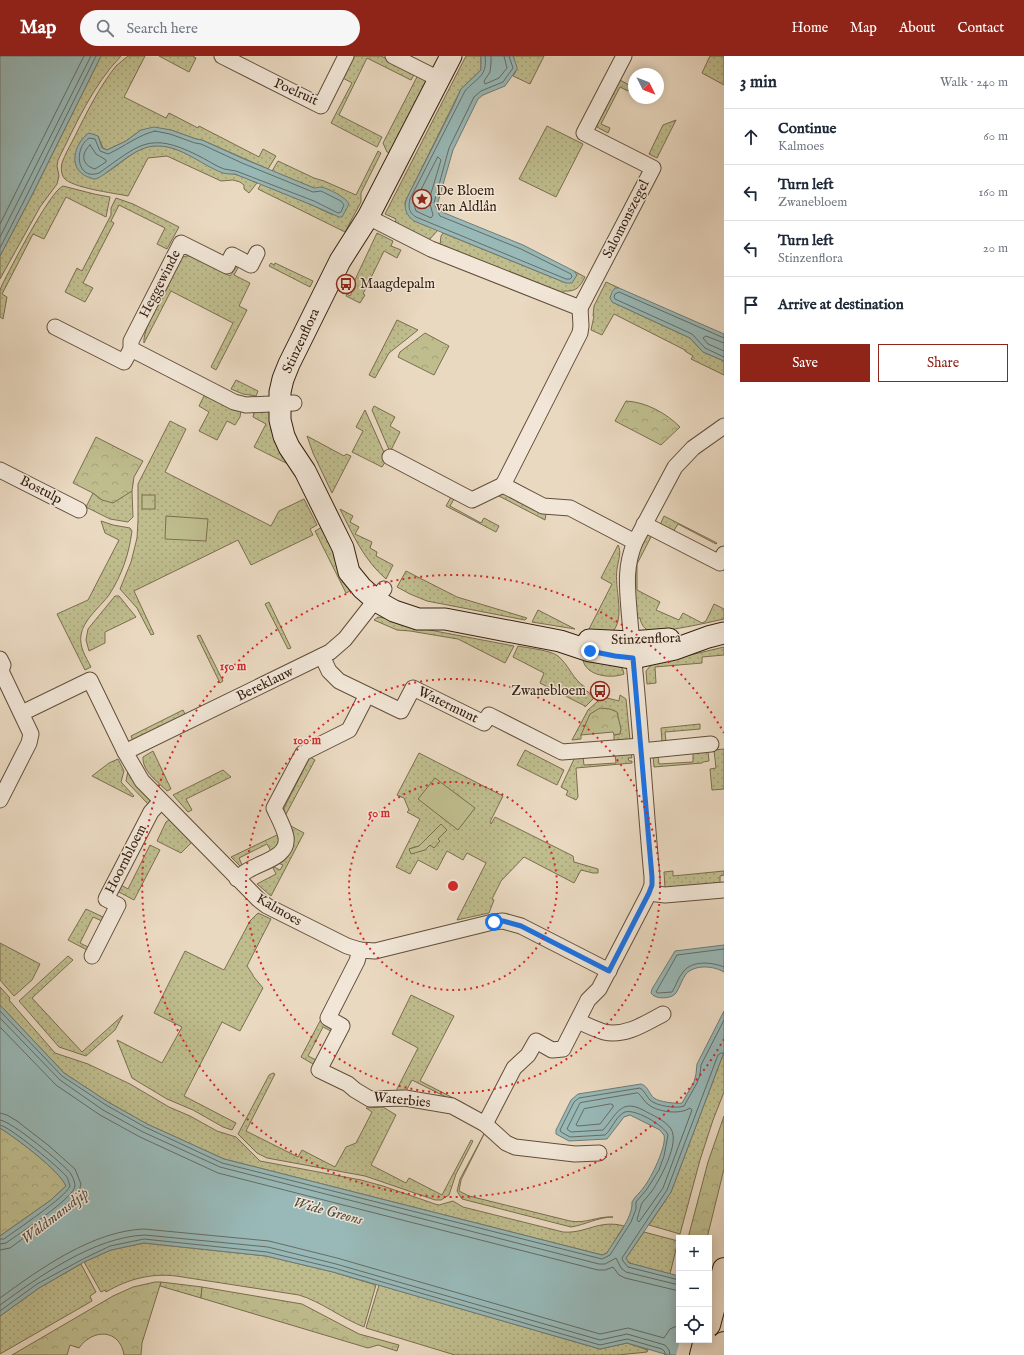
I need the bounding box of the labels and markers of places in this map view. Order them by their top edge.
place label: De Bloem van Aldlân [436,182,497,216]
place icon: De Bloem van Aldlân [411,188,433,210]
bus stop icon: Maagdepalm [335,273,357,295]
place label: Maagdepalm [360,275,435,293]
bus stop icon: Zwanebloem [589,680,611,702]
place label: Zwanebloem [511,682,586,700]
centre of rings [446,879,460,893]

